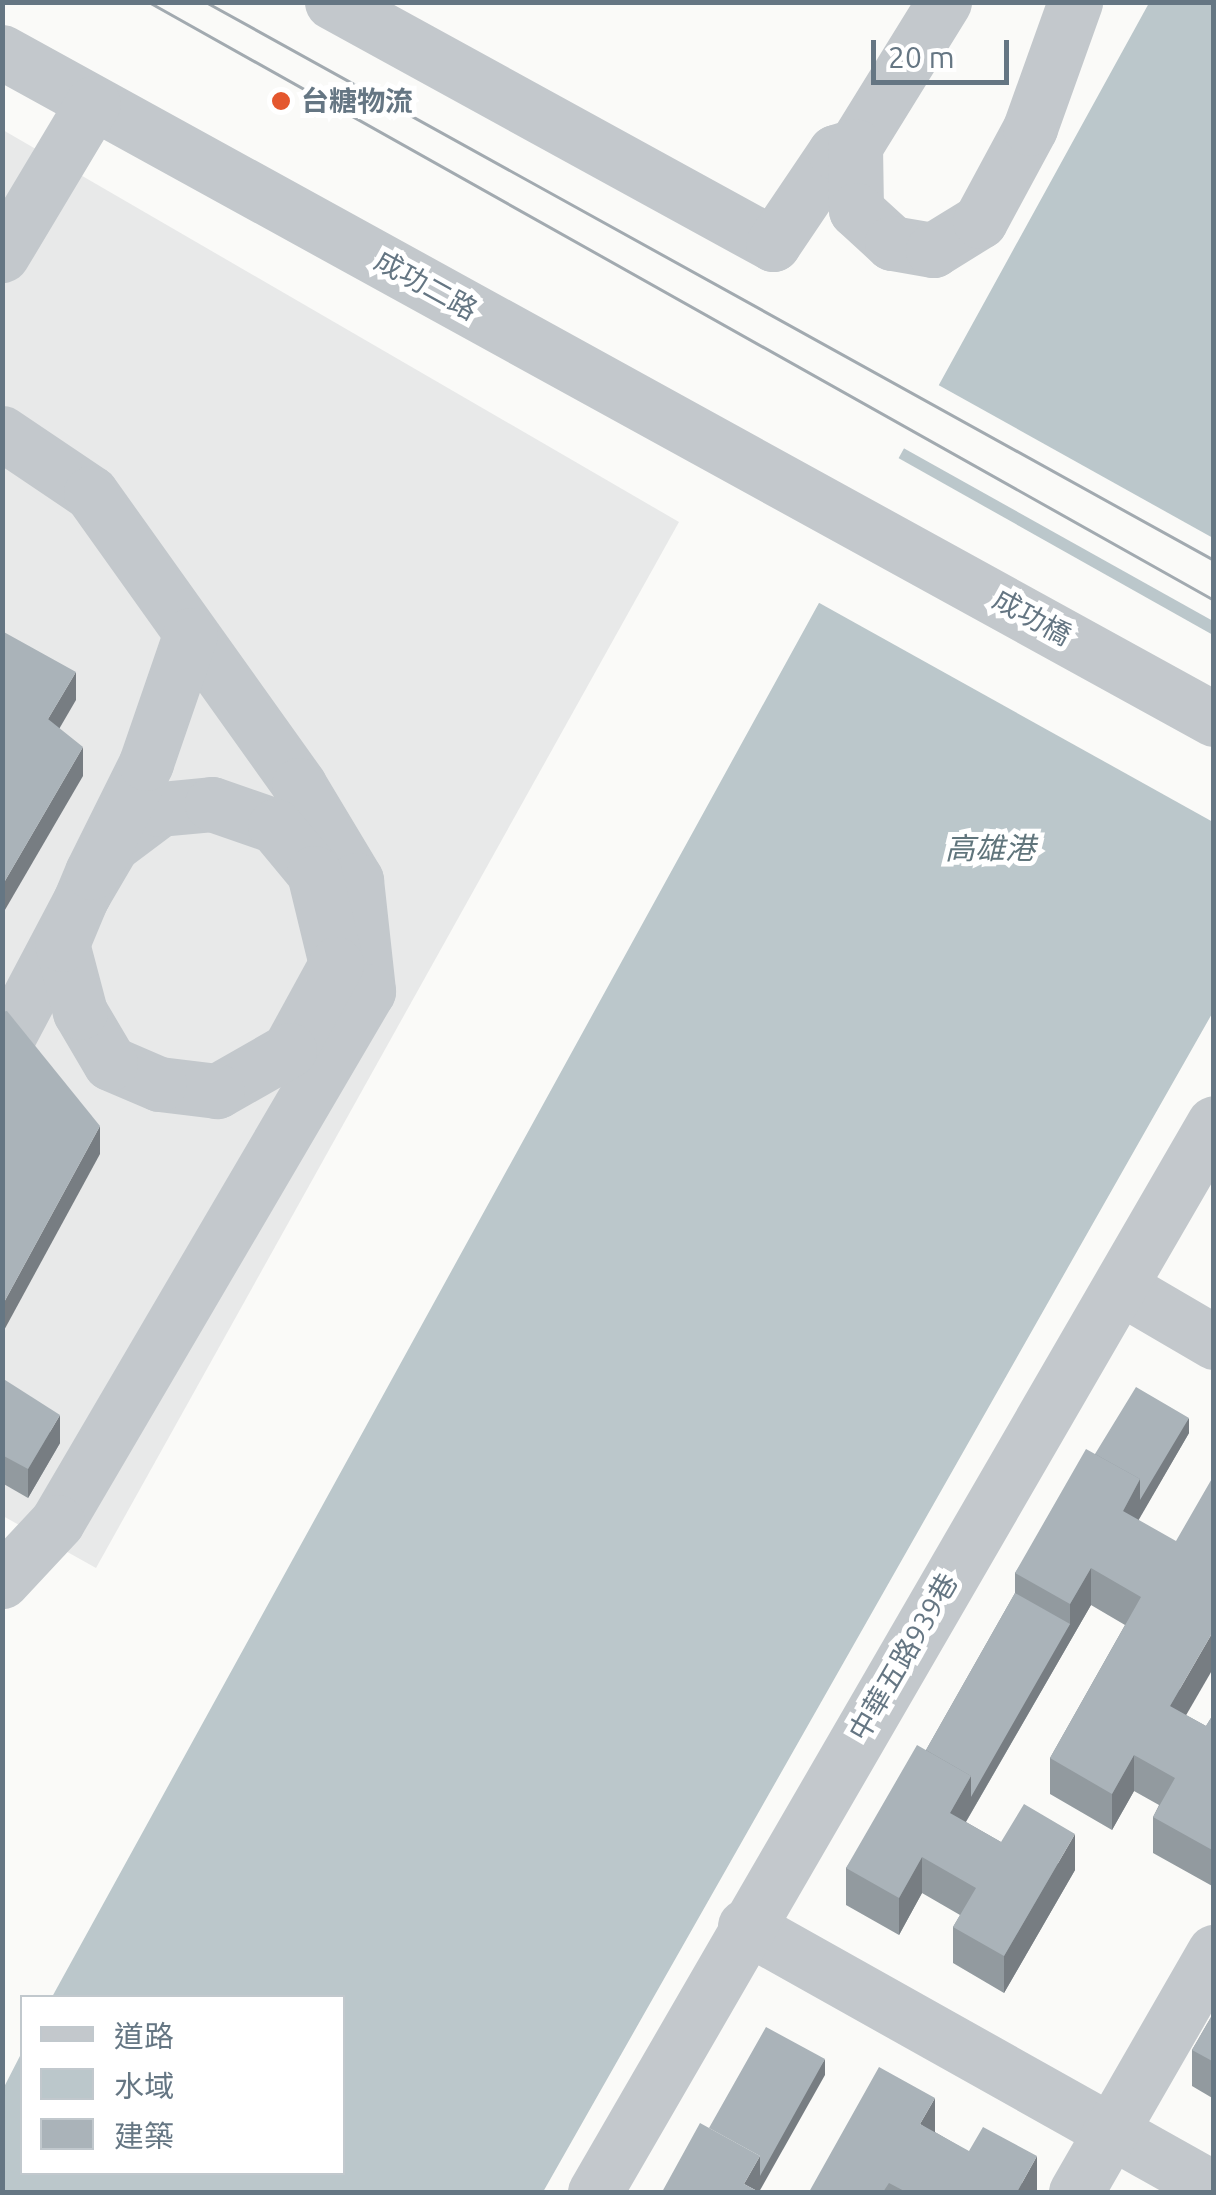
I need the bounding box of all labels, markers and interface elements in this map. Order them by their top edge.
scale bar [876,20,1014,82]
text: 20 m [888,40,955,74]
place label: 台糖物流 [301,84,413,118]
marker: 台糖物流 [270,90,292,112]
street label: 成功二路 [369,243,483,327]
street label: 成功橋 [987,582,1077,652]
water label: 高雄港 [945,830,1035,866]
street label: 中華五路939巷 [842,1567,964,1747]
legend [20,1995,345,2175]
text: 道路 [114,2019,174,2053]
text: 水域 [114,2069,174,2103]
text: 建築 [114,2119,174,2153]

